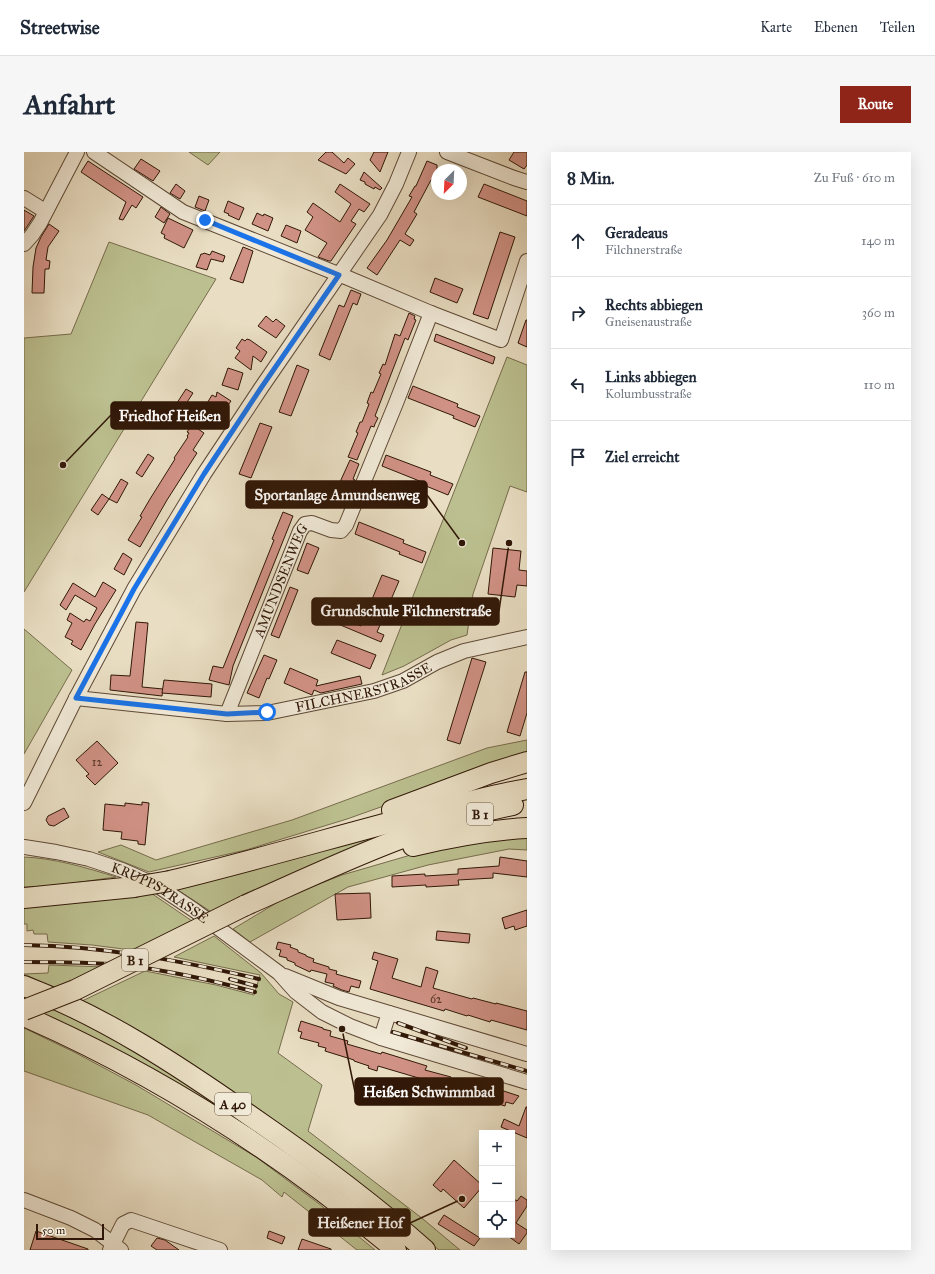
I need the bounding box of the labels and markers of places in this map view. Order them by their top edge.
callout: Friedhof Heißen [111,402,229,429]
callout: Sportanlage Amundsenweg [246,481,427,508]
callout: Grundschule Filchnerstraße [312,598,499,625]
callout: Heißen Schwimmbad [355,1078,503,1105]
callout: Heißener Hof [309,1209,410,1236]

